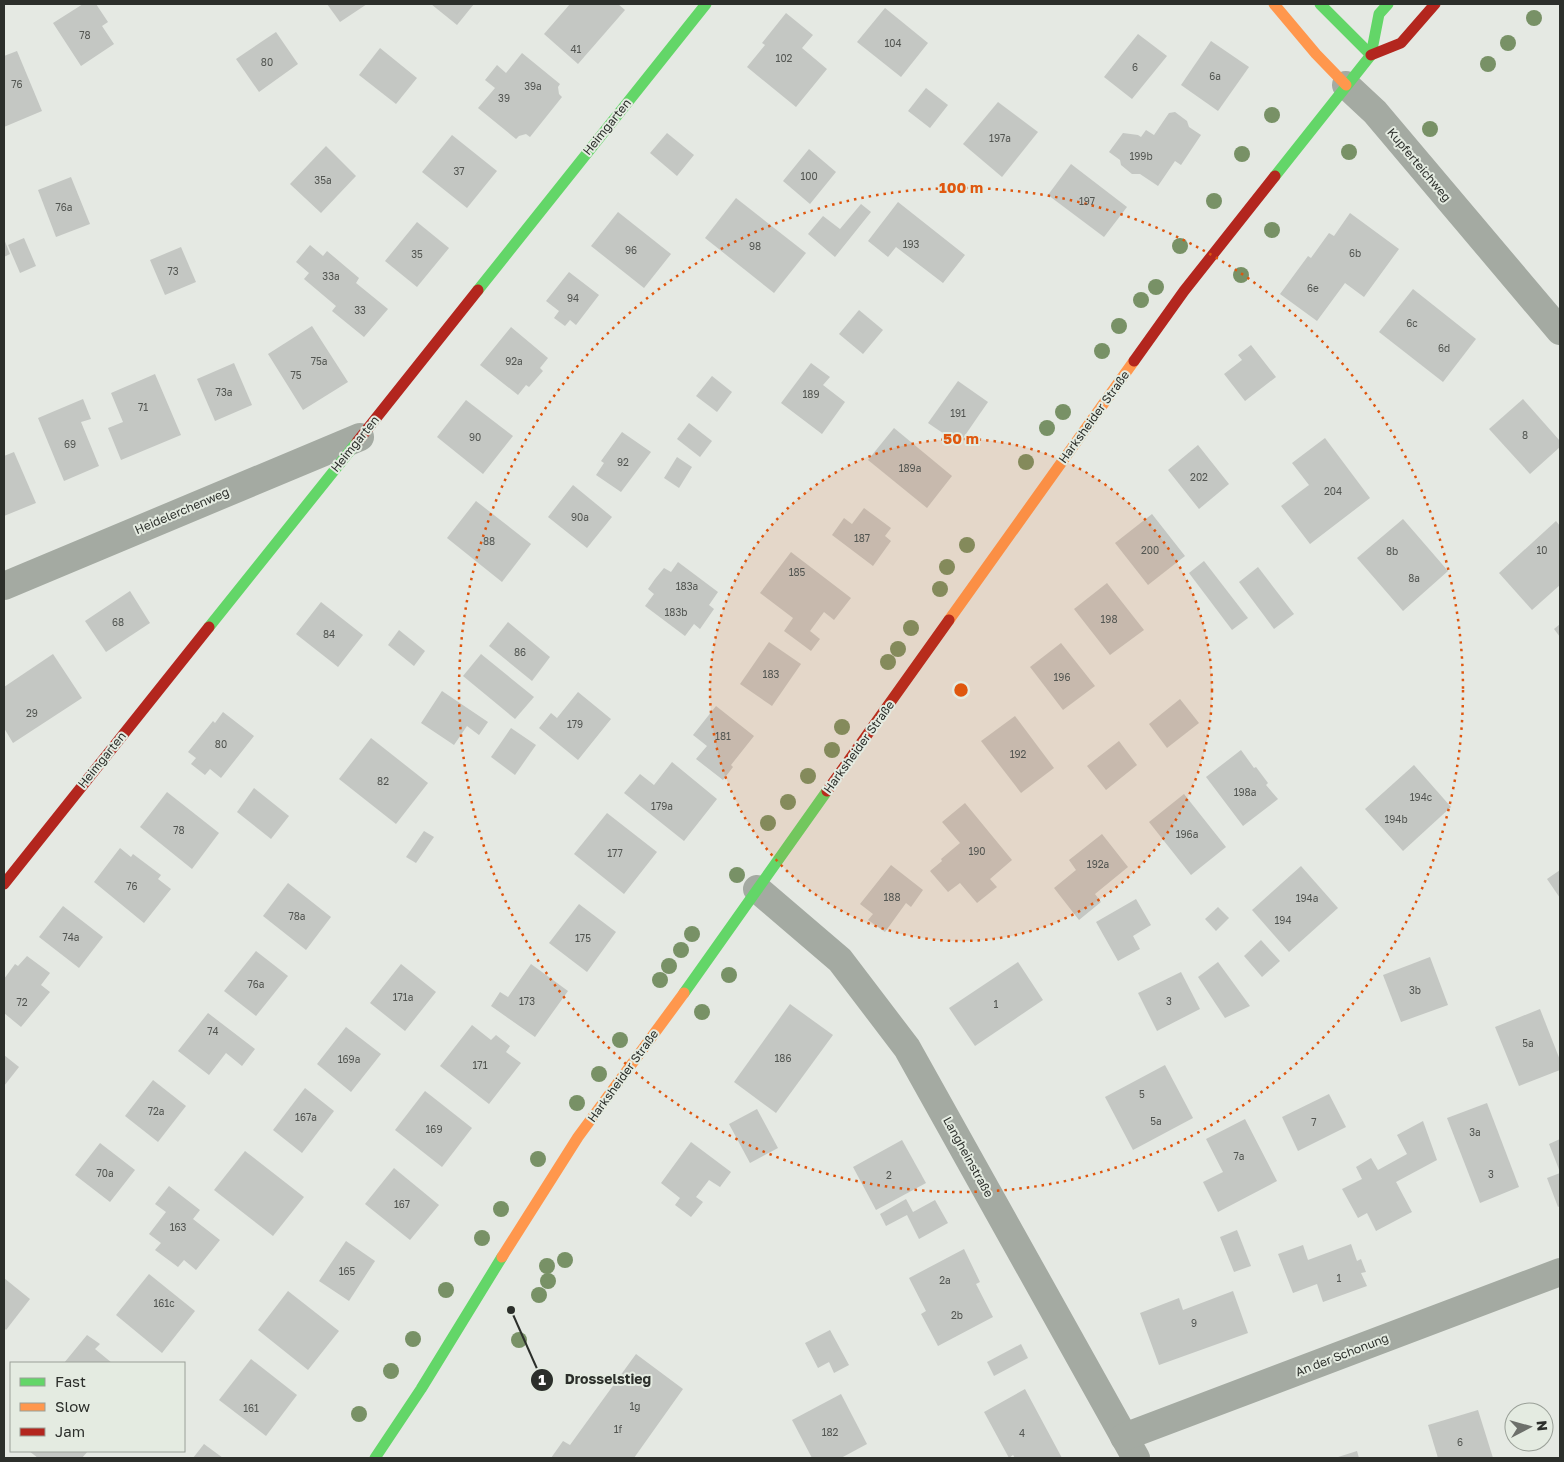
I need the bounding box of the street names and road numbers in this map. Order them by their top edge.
street label: Heimgarten [579,95,634,158]
street label: Kupferteichweg [1384,125,1455,205]
street label: Harksheider Straße [1055,367,1132,466]
street label: Heimgarten [327,412,382,475]
street label: Heidelerchenweg [132,484,231,537]
street label: Harksheider Straße [820,697,897,796]
street label: Heimgarten [74,728,129,791]
street label: Harksheider Straße [584,1026,661,1125]
street label: Langheinstraße [940,1114,997,1200]
street label: An der Schonung [1293,1330,1391,1379]

